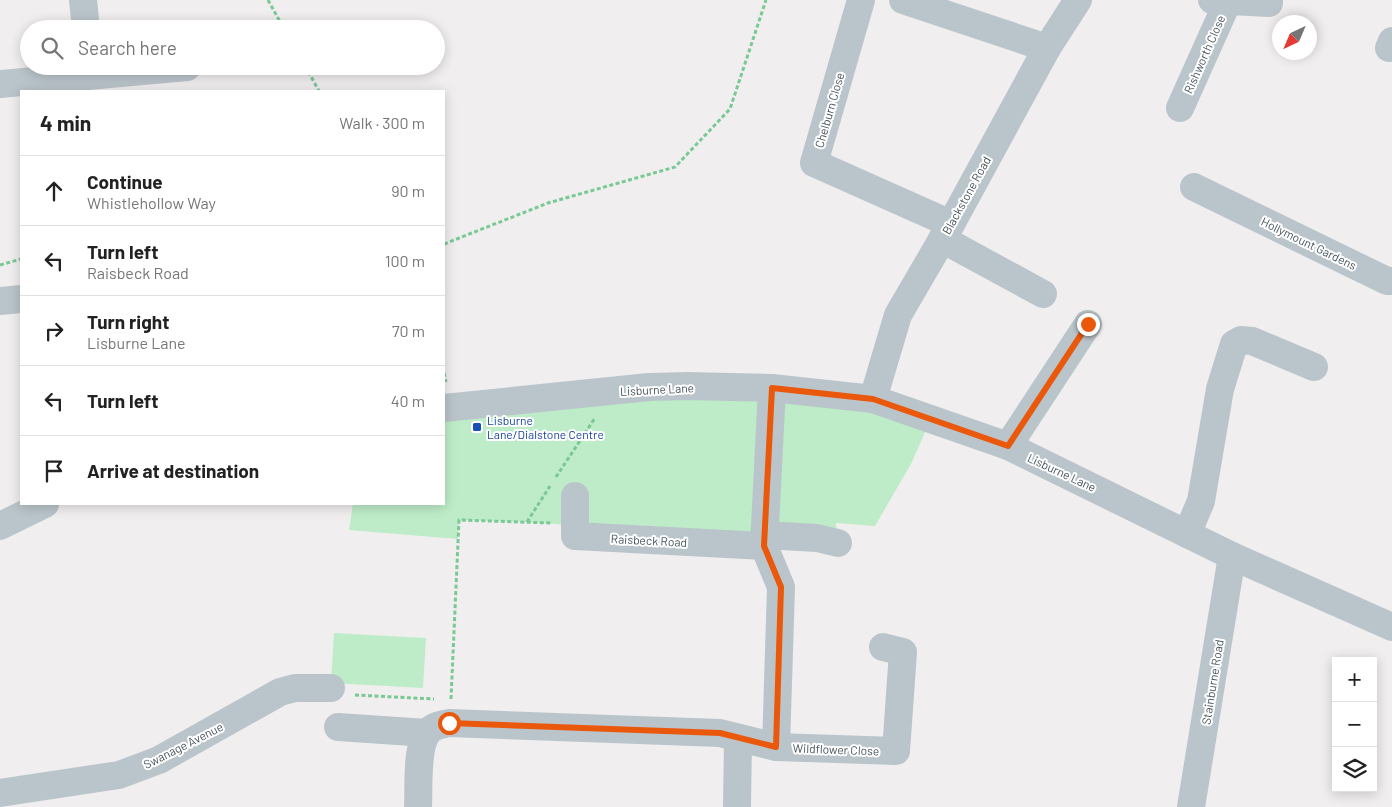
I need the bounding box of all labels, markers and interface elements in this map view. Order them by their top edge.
street label: Rishworth Close [1181,13,1227,95]
north arrow [1272,15,1317,60]
search box [20,20,445,75]
icon: search [38,34,66,62]
text: Search here [78,36,177,59]
street label: Chelburn Close [812,71,846,149]
text: 4 min [40,110,91,135]
text: Walk · 300 m [339,113,425,132]
street label: Blackstone Road [939,154,993,236]
text: Continue [87,170,163,193]
icon: ahead [40,177,68,205]
text: 90 m [391,181,425,200]
text: Whistlehollow Way [87,193,216,212]
street label: Hollymount Gardens [1259,214,1359,272]
text: Turn left [87,240,158,263]
icon: left [40,247,68,275]
text: 100 m [385,251,425,270]
text: Raisbeck Road [87,263,189,282]
text: Turn right [87,310,169,333]
route end [1077,313,1100,336]
icon: right [40,317,68,345]
text: 70 m [392,321,425,340]
text: Lisburne Lane [87,333,186,352]
street label: Lisburne Lane [620,380,694,398]
icon: left [40,387,68,415]
text: Turn left [87,389,158,412]
text: 40 m [391,391,425,410]
place label: Lisburne Lane/Dialstone Centre [487,413,604,441]
marker: Lisburne Lane/Dialstone Centre [471,421,483,433]
street label: Lisburne Lane [1026,450,1098,494]
icon: arrive [40,457,68,485]
text: Arrive at destination [87,459,259,482]
street label: Raisbeck Road [611,531,687,549]
street label: Stainburne Road [1198,638,1226,726]
map controls [1332,657,1377,792]
button: + [1332,657,1377,702]
button: − [1332,702,1377,747]
route start [438,712,461,735]
street label: Swanage Avenue [141,719,225,771]
street label: Wildflower Close [792,740,880,758]
button: layers [1332,747,1377,792]

